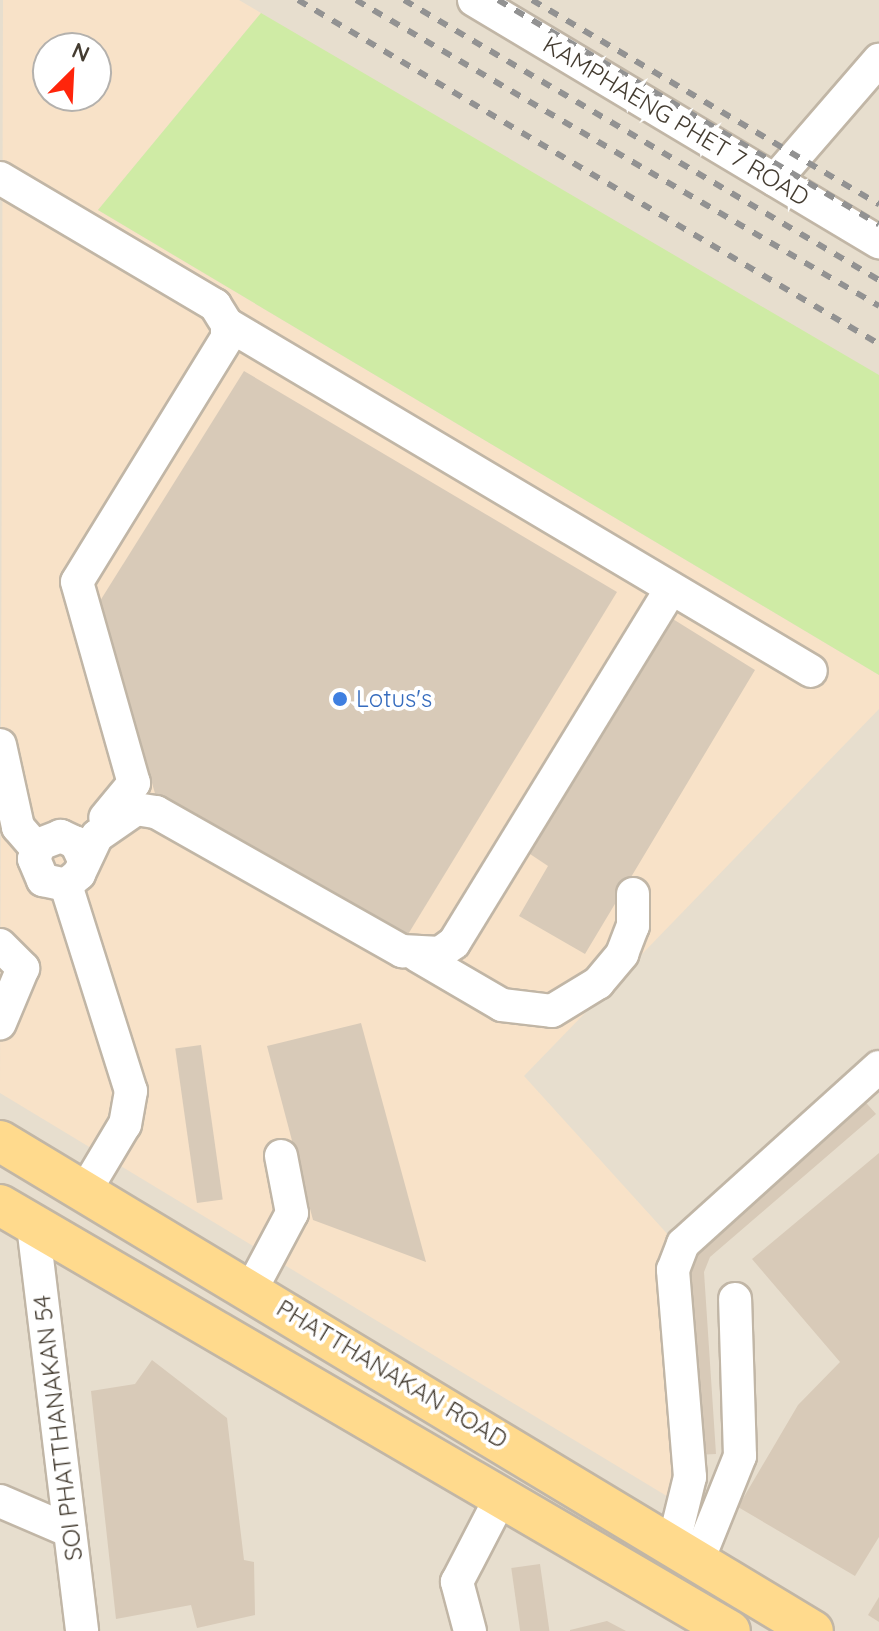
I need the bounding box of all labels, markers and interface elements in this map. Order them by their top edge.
street label: KAMPHAENG PHET 7 ROAD [538,30,814,212]
north arrow [32,32,112,112]
text: N [68,36,94,68]
place label: Lotus's [356,685,432,713]
marker: Lotus's [331,690,349,708]
street label: SOI PHATTHANAKAN 54 [27,1294,89,1562]
street label: PHATTHANAKAN ROAD [271,1294,513,1454]

